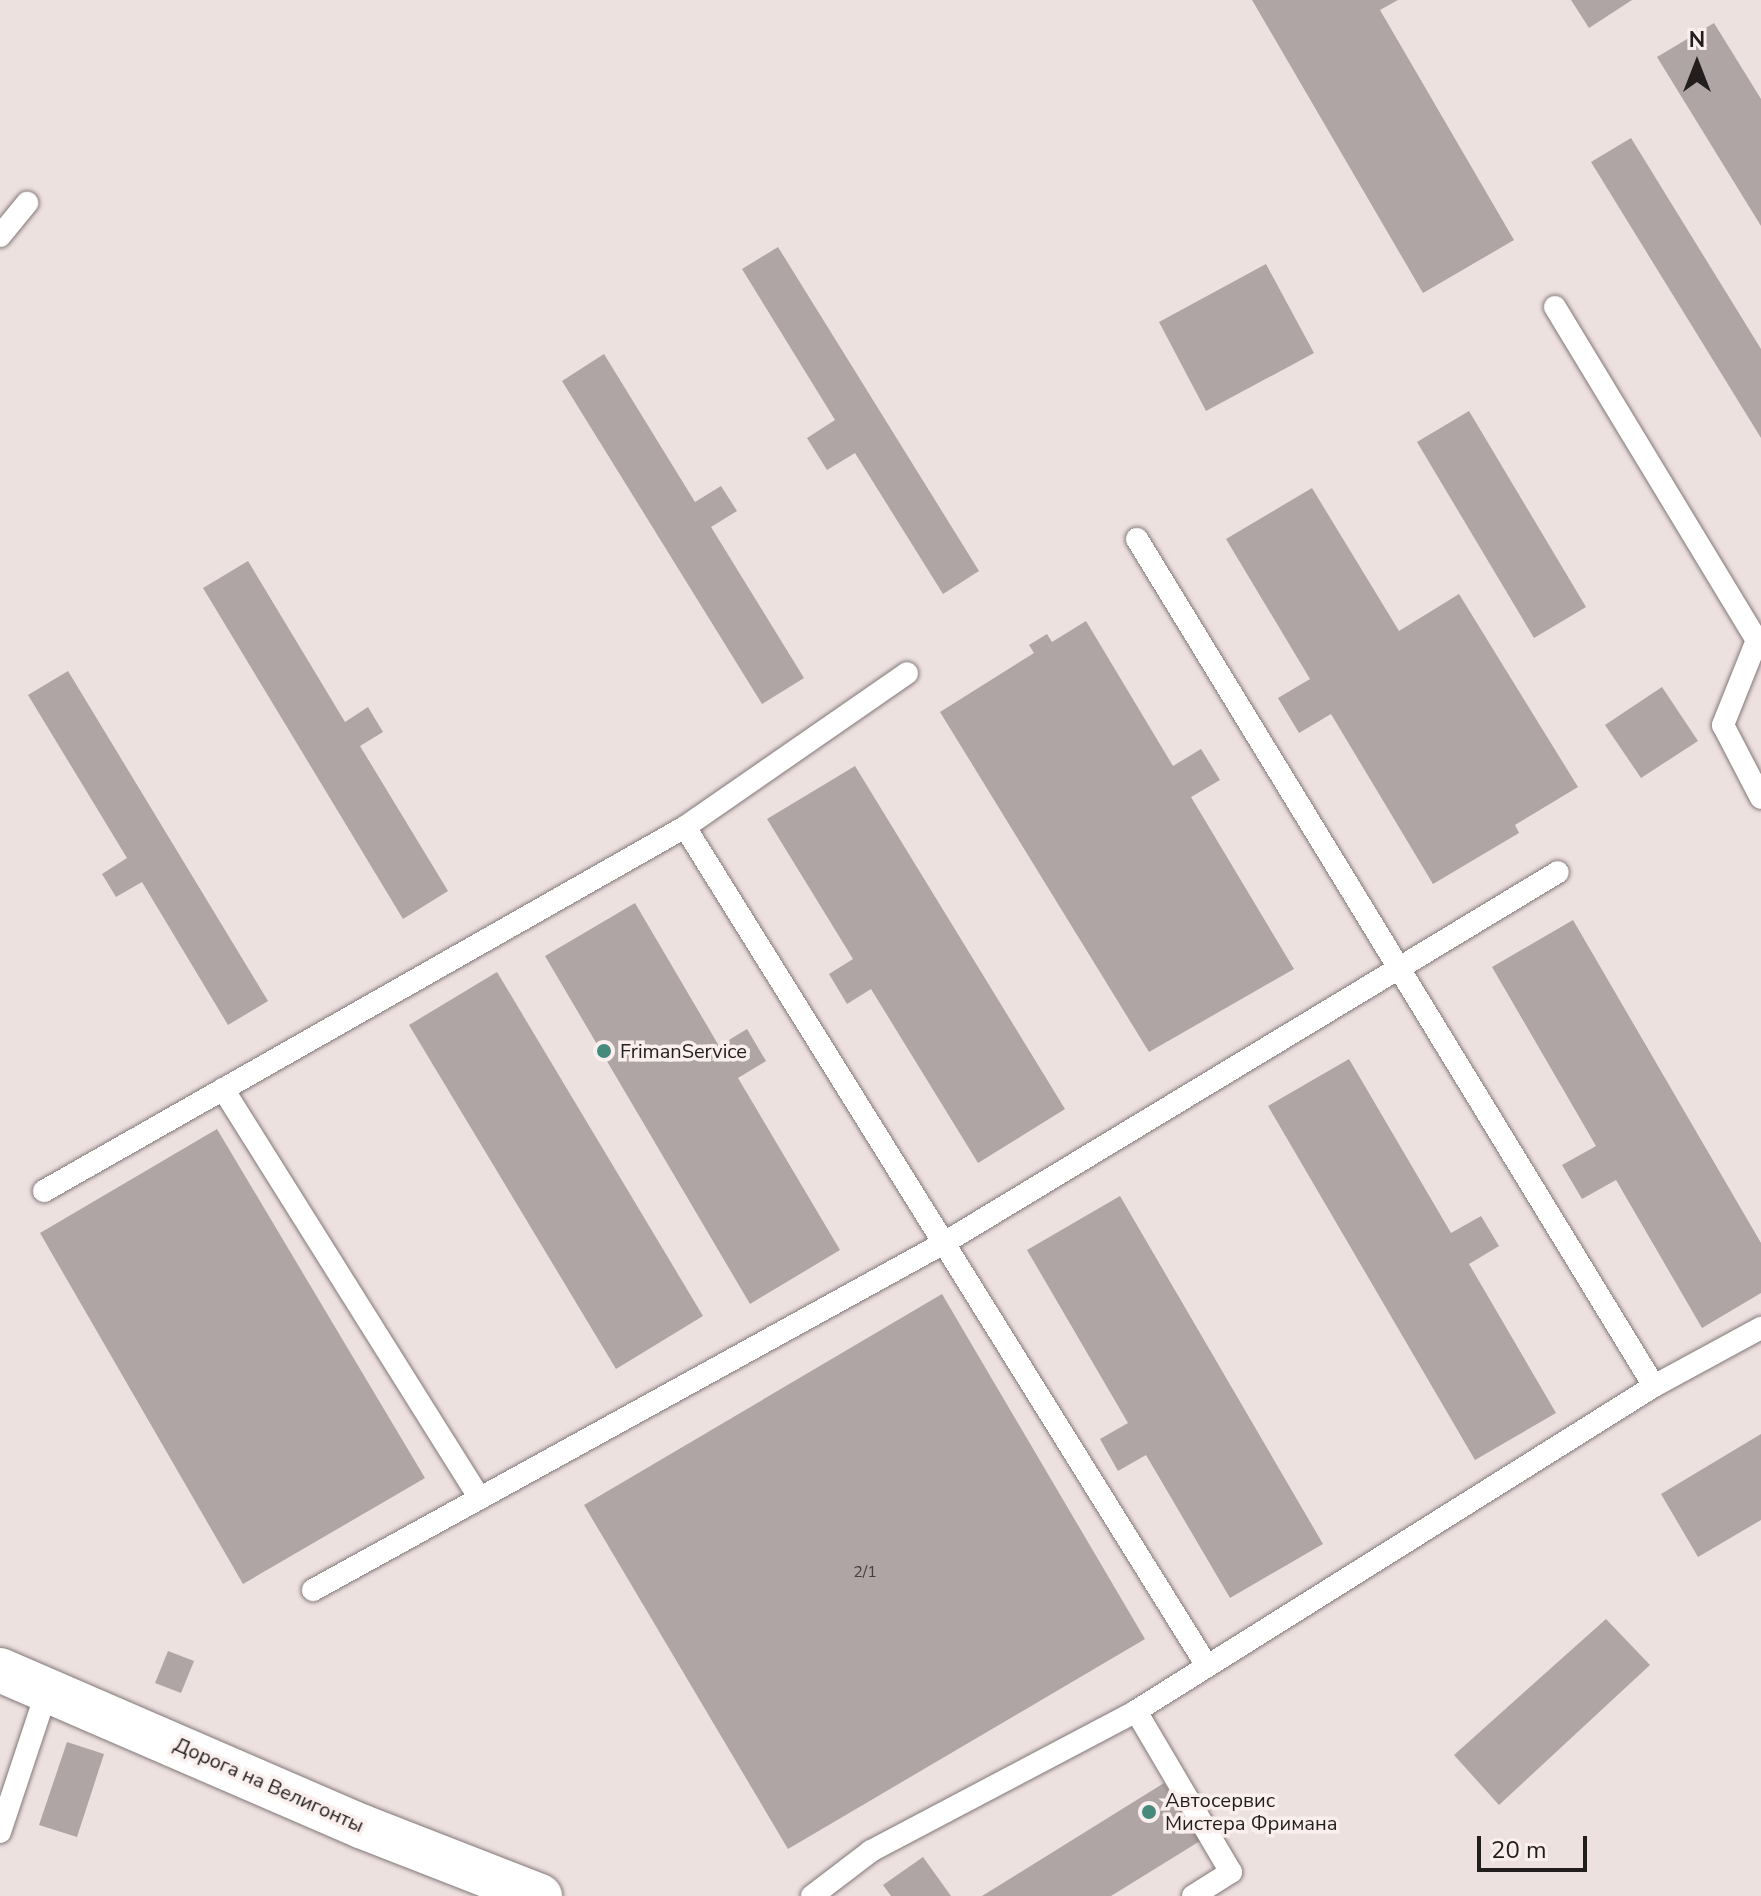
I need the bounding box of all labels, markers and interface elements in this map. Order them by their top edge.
north arrow [1657,24,1737,104]
text: N [1689,25,1705,55]
place label: FrimanService [620,1039,747,1063]
marker: FrimanService [595,1042,613,1060]
house number: 2/1 [853,1562,877,1582]
street label: Дорога на Велигонты [170,1732,368,1838]
place label: Автосервис Мистера Фримана [1165,1788,1338,1835]
marker: Автосервис Мистера Фримана [1140,1803,1158,1821]
scale bar [1481,1820,1591,1870]
text: 20 m [1491,1834,1547,1866]

